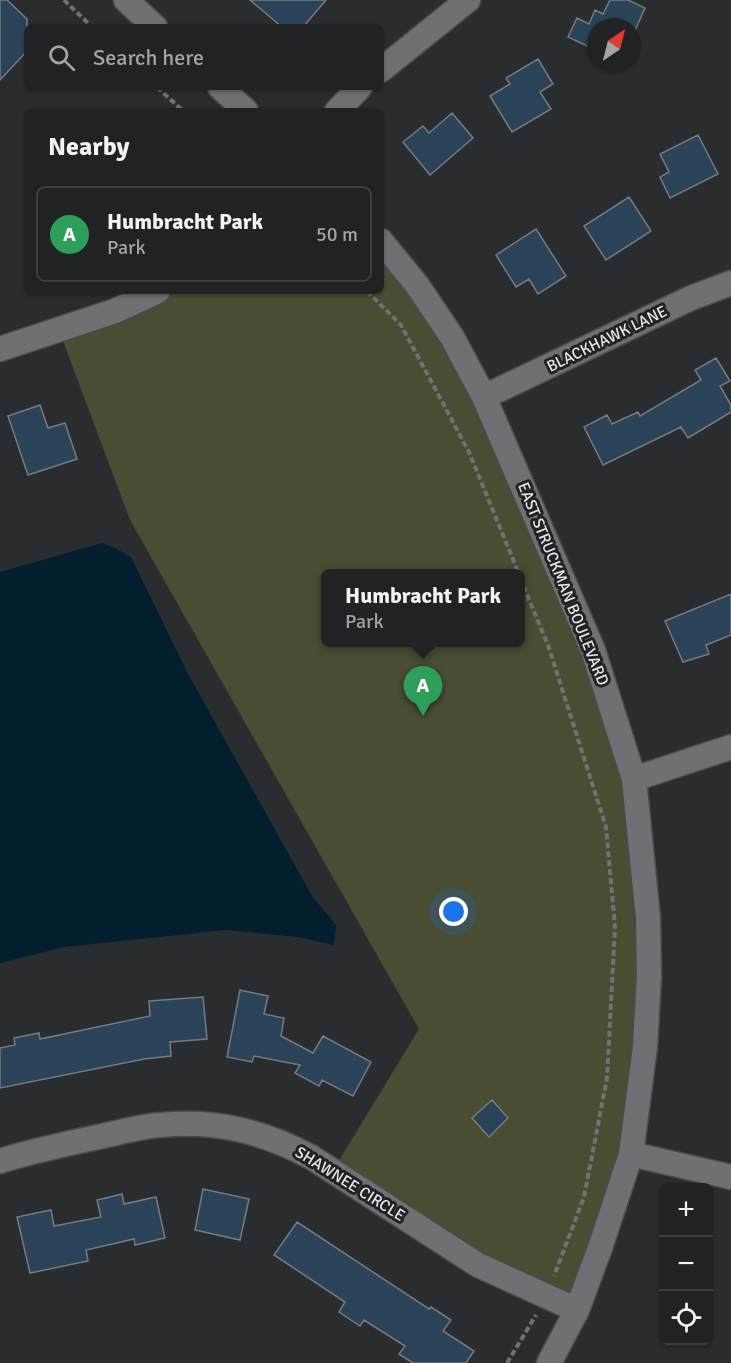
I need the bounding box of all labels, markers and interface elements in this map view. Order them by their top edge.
north arrow [587,18,641,72]
search box [24,24,384,90]
icon: search [45,41,78,74]
text: Search here [93,44,204,71]
text: Nearby [48,131,129,163]
text: Humbracht Park [107,208,263,235]
text: A [63,222,76,247]
text: 50 m [316,222,358,247]
text: Park [107,235,145,260]
street label: BLACKHAWK LANE [544,301,670,377]
street label: EAST STRUCKMAN BOULEVARD [513,479,613,689]
popup [321,569,525,647]
text: Humbracht Park [345,582,501,609]
text: Park [345,609,383,634]
pin: A [404,666,442,716]
your location [439,897,468,926]
street label: SHAWNEE CIRCLE [291,1142,409,1226]
map controls [659,1183,713,1345]
button: + [659,1183,713,1237]
button: − [659,1237,713,1291]
button: locate [659,1291,713,1345]

